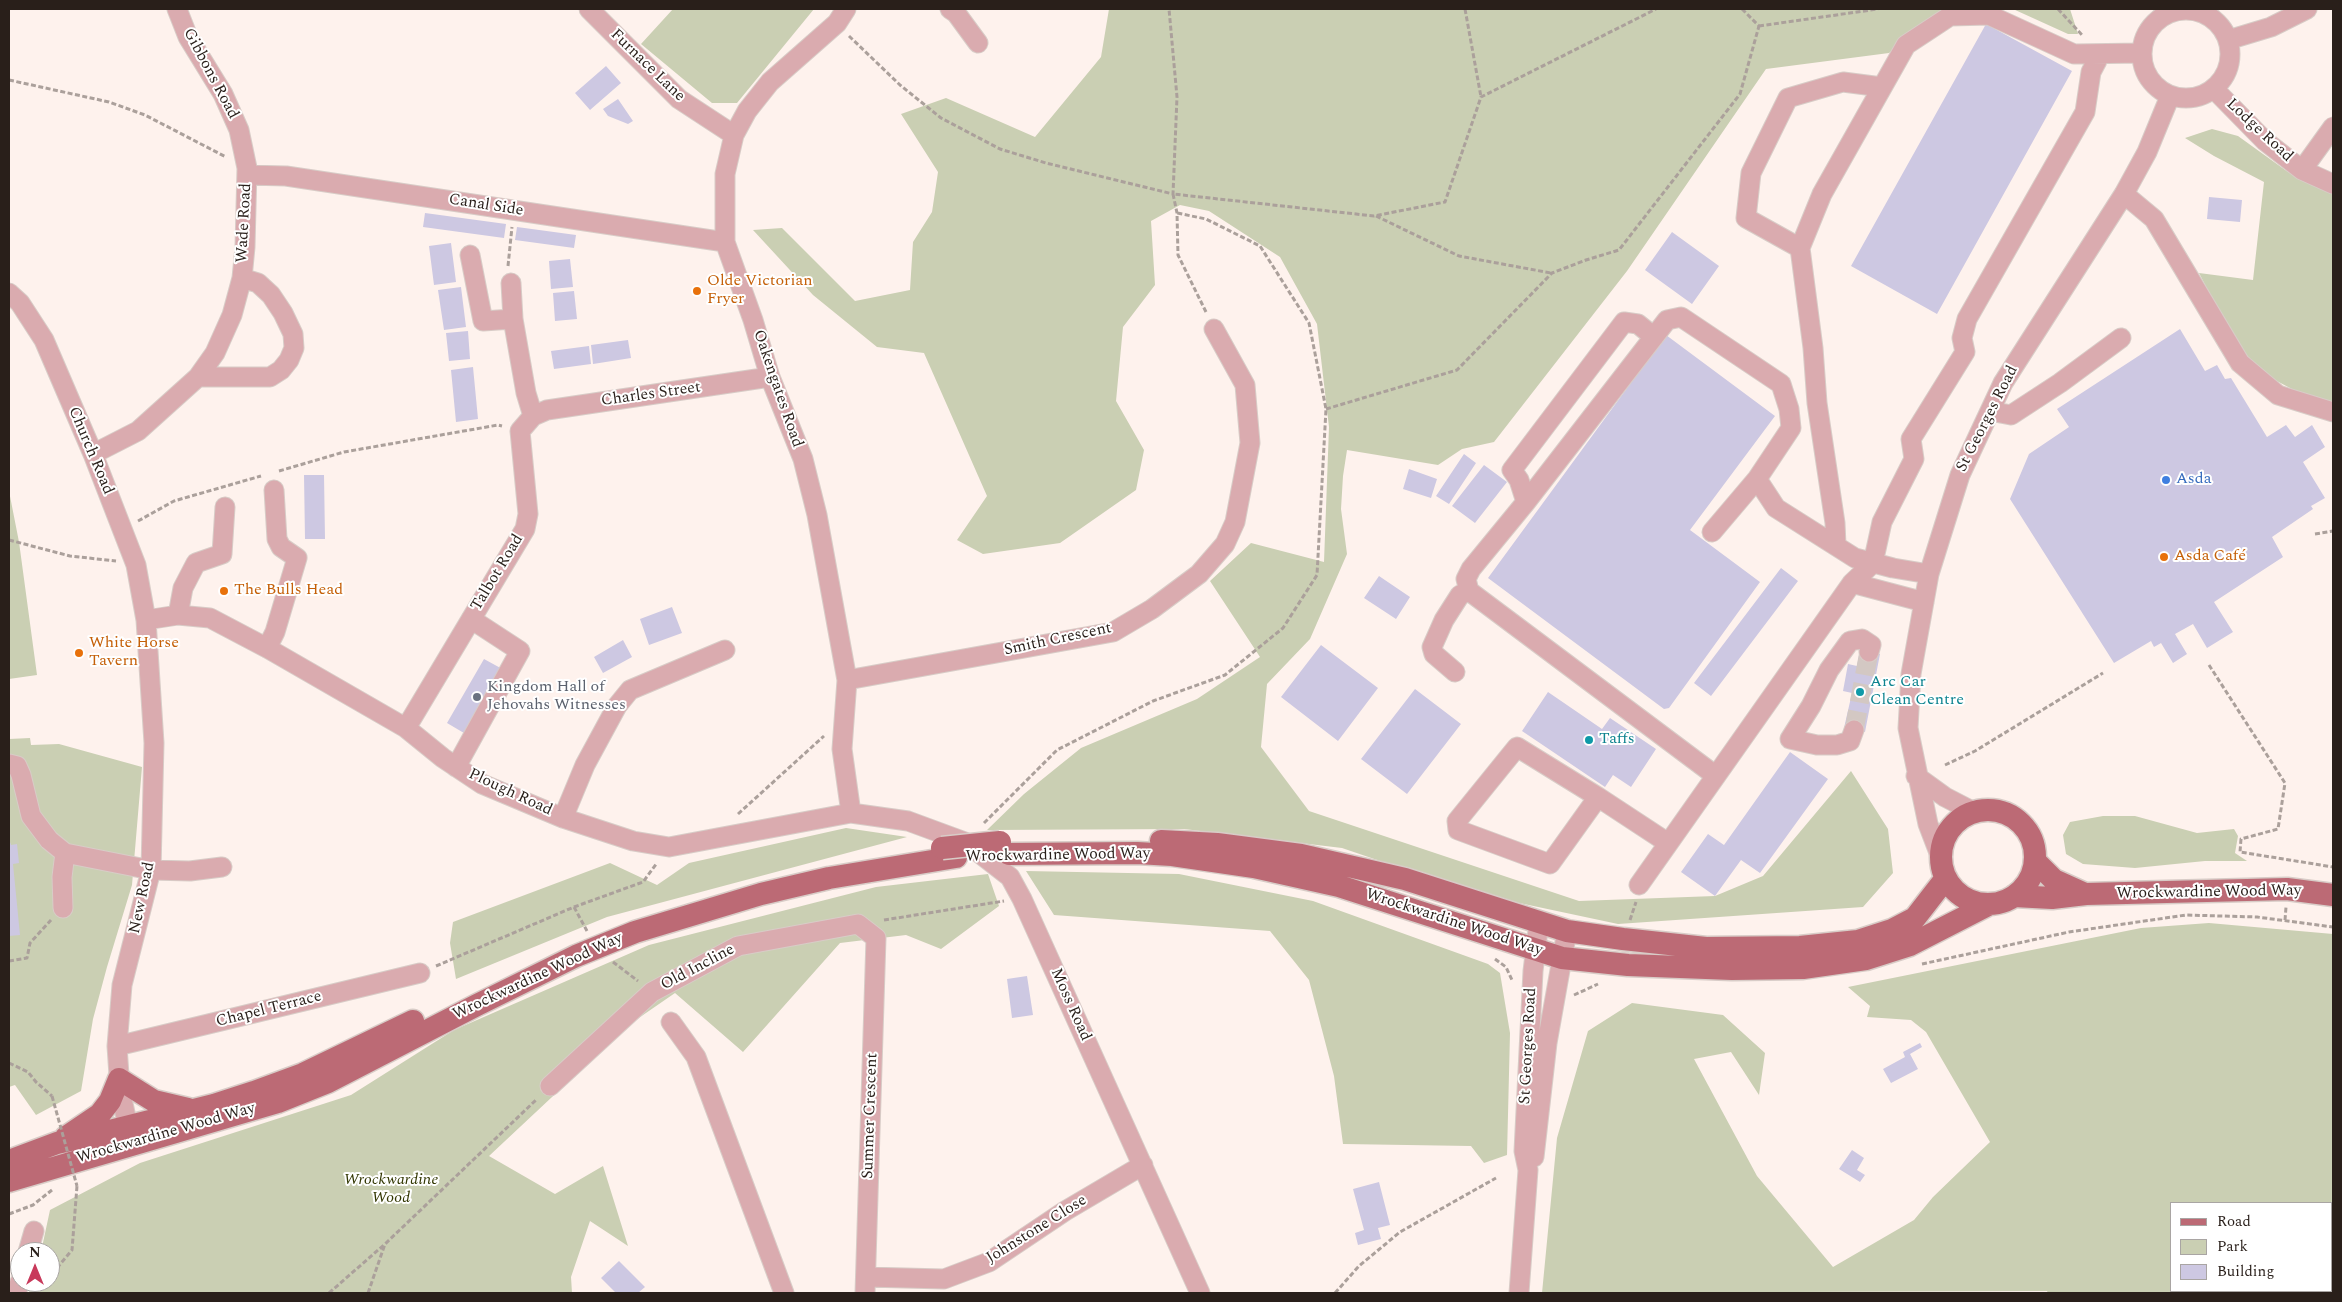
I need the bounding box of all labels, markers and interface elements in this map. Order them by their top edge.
street label: Gibbons Road [178,25,242,123]
street label: Furnace Lane [606,26,688,106]
street label: Lodge Road [2222,95,2296,167]
street label: Wade Road [233,183,257,263]
street label: Canal Side [447,191,525,221]
place label: Olde Victorian Fryer [707,272,813,310]
marker: Olde Victorian Fryer [691,285,703,297]
street label: Oakengates Road [748,328,806,450]
street label: St Georges Road [1953,363,2023,475]
street label: Charles Street [600,379,702,411]
street label: Church Road [63,404,117,498]
place label: Asda [2176,470,2212,490]
marker: Asda [2160,474,2172,486]
street label: Talbot Road [468,531,528,615]
place label: Asda Café [2174,547,2246,567]
marker: Asda Café [2158,551,2170,563]
place label: The Bulls Head [234,581,343,601]
marker: The Bulls Head [218,585,230,597]
street label: Smith Crescent [1003,619,1113,661]
place label: White Horse Tavern [89,634,179,672]
marker: White Horse Tavern [73,647,85,659]
place label: Arc Car Clean Centre [1870,673,1964,711]
place label: Kingdom Hall of Jehovahs Witnesses [487,678,626,716]
marker: Arc Car Clean Centre [1854,686,1866,698]
marker: Kingdom Hall of Jehovahs Witnesses [471,691,483,703]
place label: Taffs [1599,730,1635,750]
marker: Taffs [1583,734,1595,746]
street label: Plough Road [465,765,555,821]
street label: Wrockwardine Wood Way [965,845,1151,867]
street label: New Road [126,860,160,936]
street label: Wrockwardine Wood Way [2116,882,2302,904]
street label: Wrockwardine Wood Way [1363,885,1545,961]
street label: Wrockwardine Wood Way [450,929,626,1025]
street label: Old Incline [658,941,738,995]
street label: Moss Road [1045,966,1095,1044]
street label: St Georges Road [1516,987,1542,1105]
street label: Chapel Terrace [214,988,324,1032]
street label: Summer Crescent [859,1053,883,1179]
street label: Wrockwardine Wood Way [74,1099,258,1169]
park label: Wrockwardine Wood [344,1171,438,1209]
street label: Johnstone Close [983,1191,1091,1269]
legend [2170,1202,2332,1292]
text: Road [2217,1210,2251,1233]
text: Park [2217,1235,2248,1258]
north arrow [10,1242,60,1292]
text: N [29,1242,41,1263]
text: Building [2217,1260,2274,1283]

